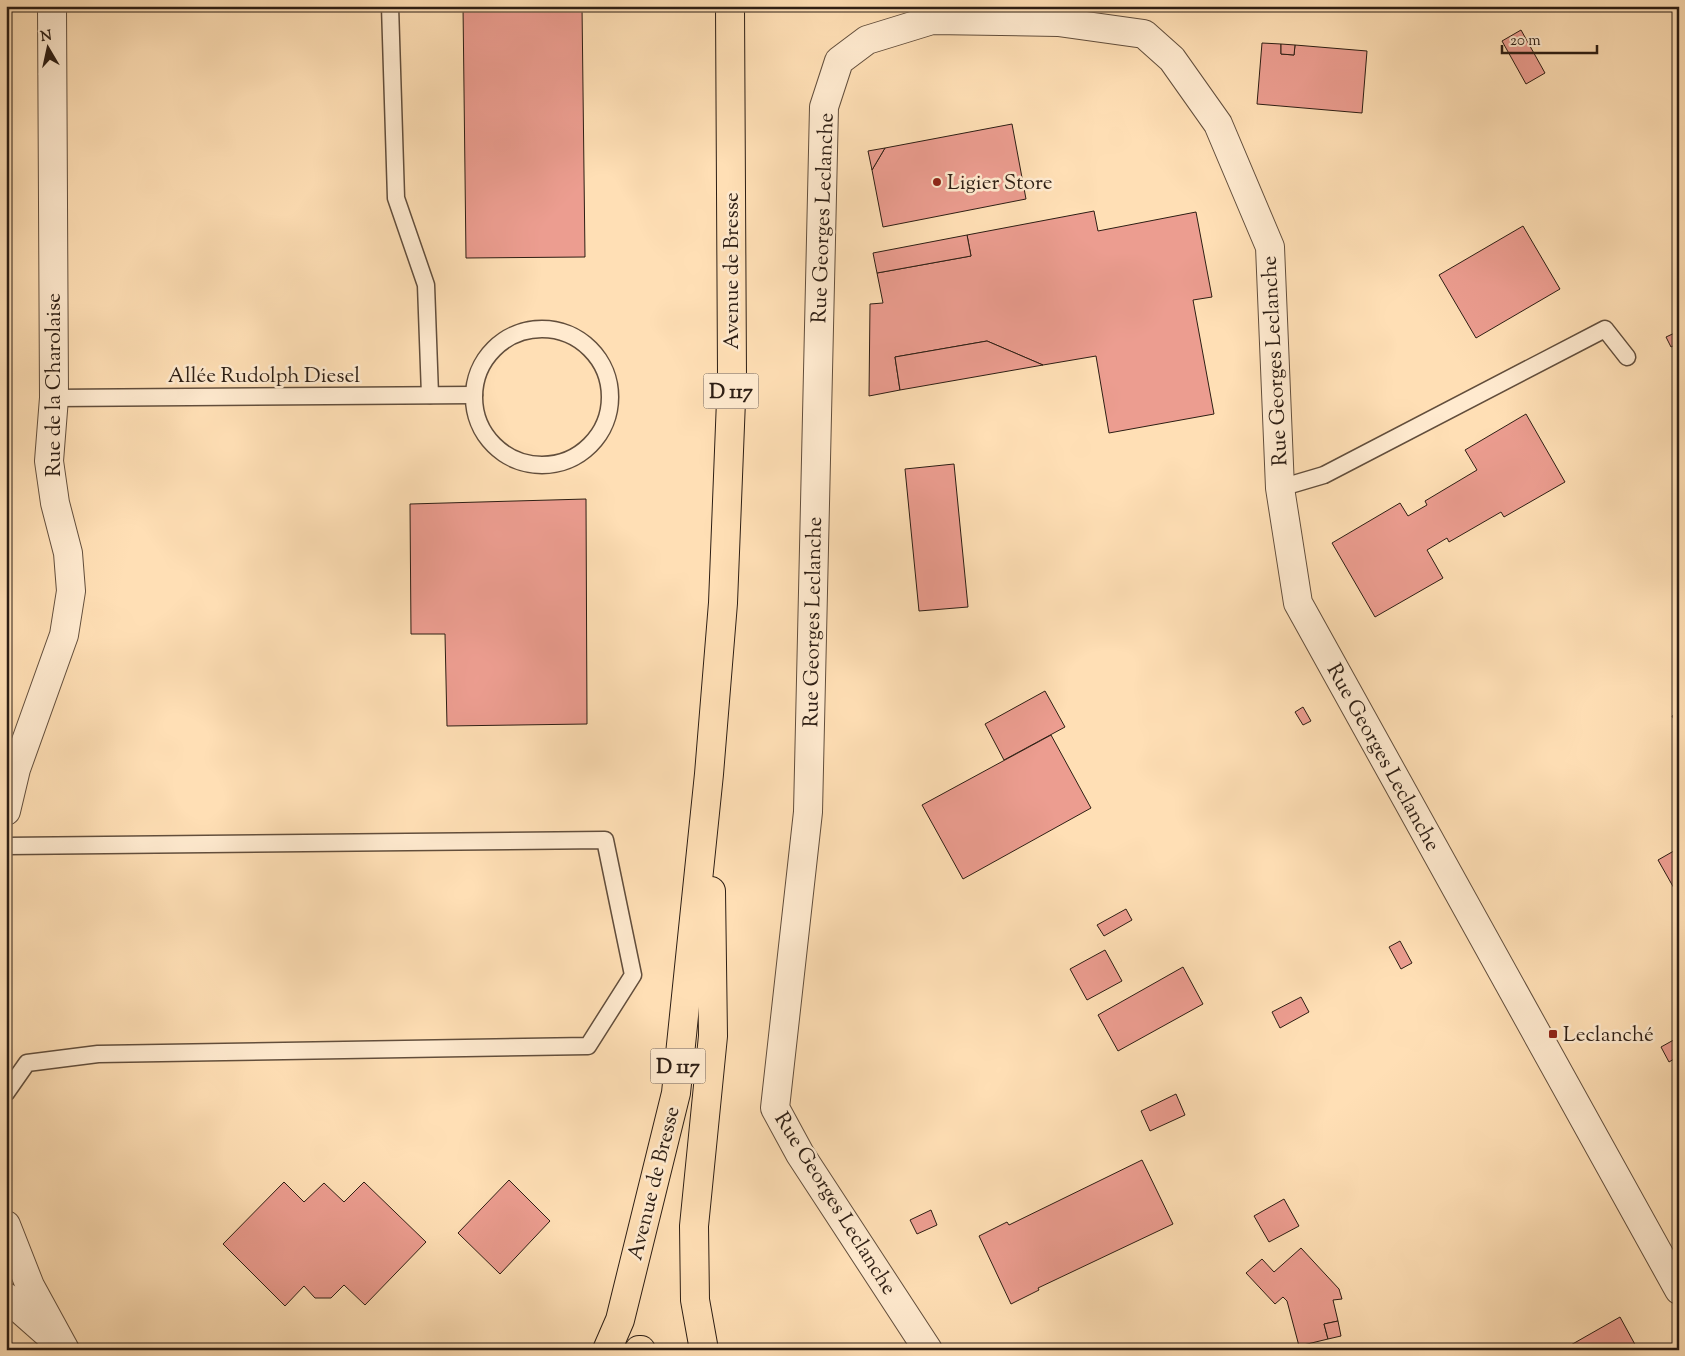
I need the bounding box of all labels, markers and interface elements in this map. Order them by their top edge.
north arrow [22,22,72,72]
scale bar [1502,22,1598,54]
text: N [39,26,53,48]
text: 20 m [1510,31,1541,52]
street label: Rue Georges Leclanche [805,112,843,324]
place label: Ligier Store [947,169,1053,199]
marker: Ligier Store [931,176,943,188]
street label: Avenue de Bresse [718,192,748,350]
street label: Rue Georges Leclanche [1256,255,1296,467]
street label: Rue de la Charolaise [40,293,70,477]
street label: Allée Rudolph Diesel [168,362,360,392]
road number: D 117 [704,374,758,408]
street label: Rue Georges Leclanche [797,516,831,728]
street label: Rue Georges Leclanche [1318,659,1446,857]
place label: Leclanché [1563,1021,1654,1051]
marker: Leclanché [1547,1028,1559,1040]
road number: D 117 [650,1048,706,1084]
street label: Avenue de Bresse [621,1103,689,1264]
street label: Rue Georges Leclanche [766,1107,903,1301]

